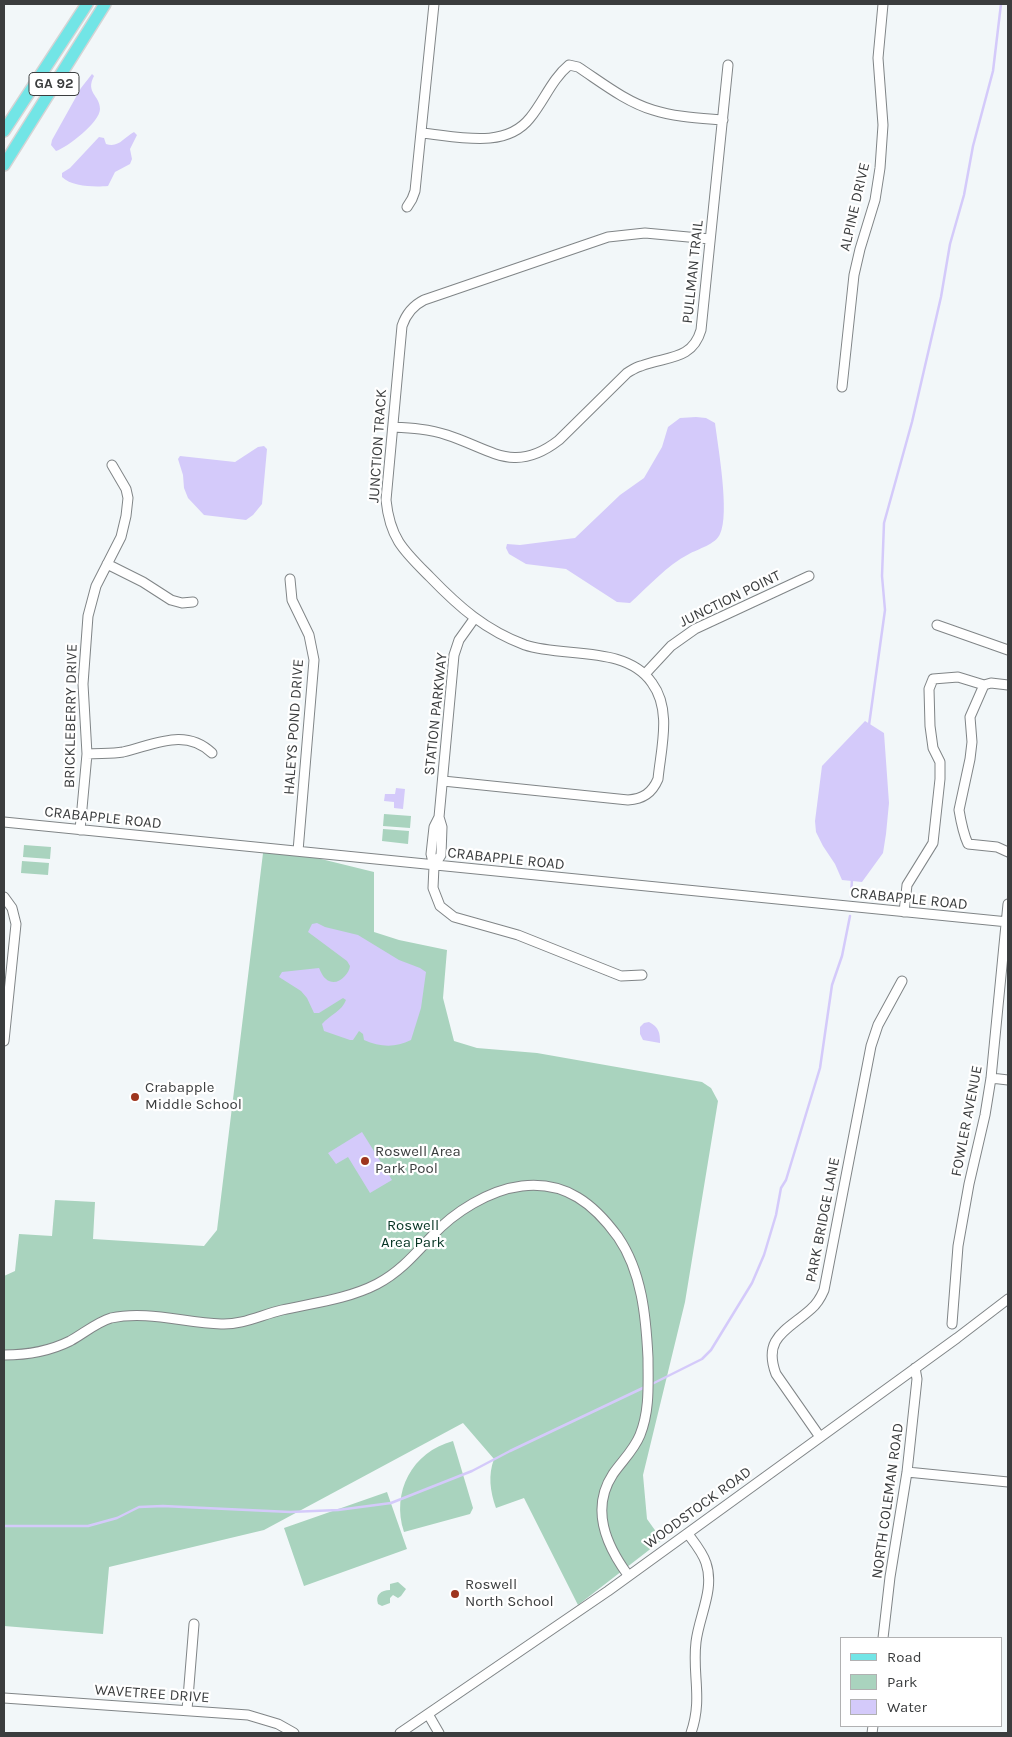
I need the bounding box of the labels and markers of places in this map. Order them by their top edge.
place label: Crabapple Middle School [145,1079,242,1114]
marker: Crabapple Middle School [129,1091,141,1103]
place label: Roswell Area Park Pool [375,1143,461,1178]
marker: Roswell Area Park Pool [359,1155,371,1167]
place label: Roswell North School [465,1576,554,1611]
marker: Roswell North School [449,1588,461,1600]

